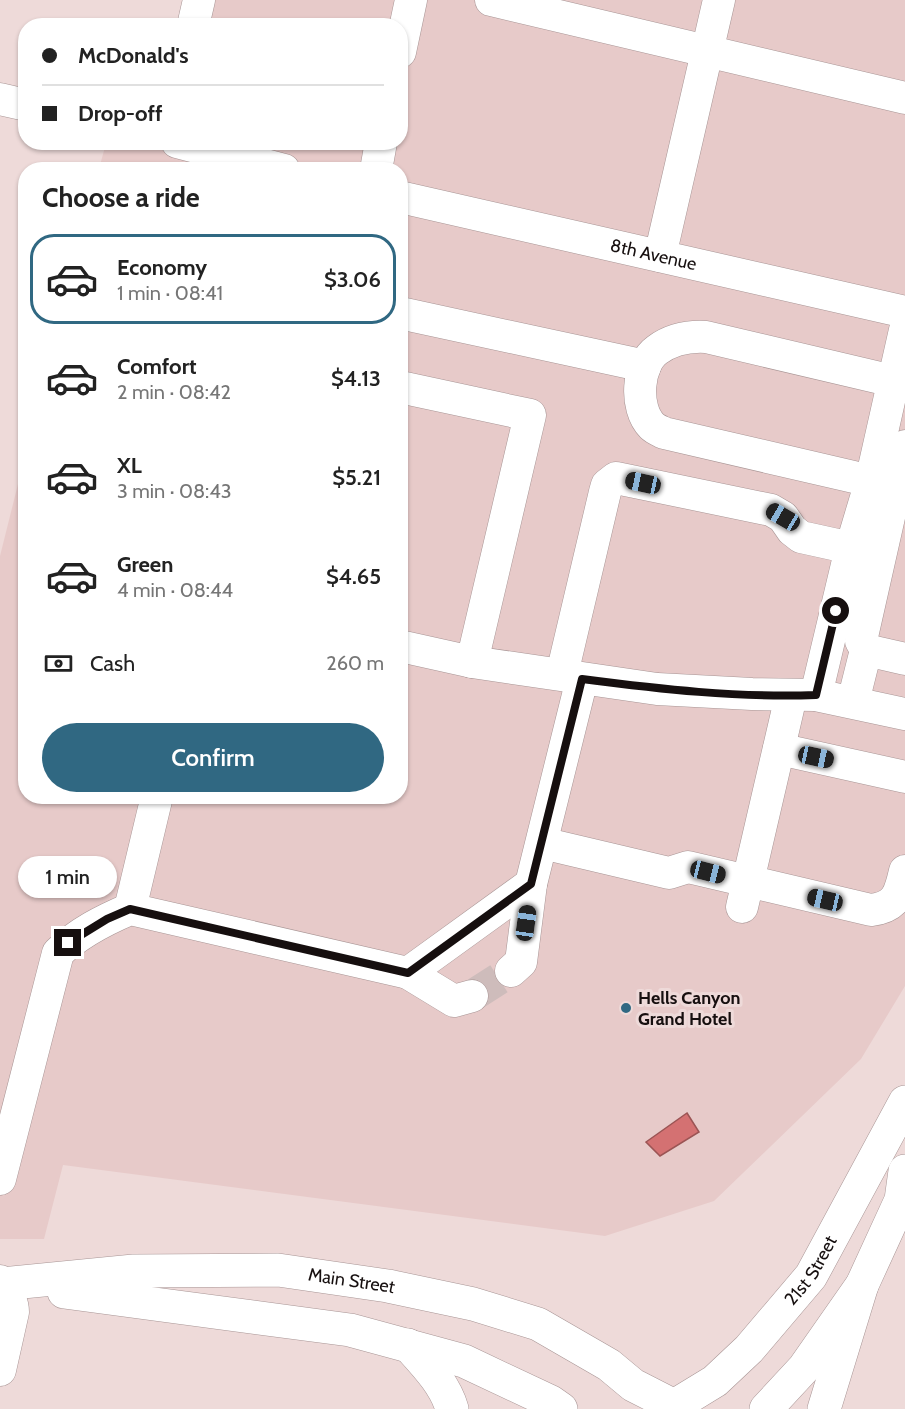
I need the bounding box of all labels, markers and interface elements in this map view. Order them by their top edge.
text: McDonald's [78,42,189,69]
text: Drop-off [78,100,162,127]
text: Choose a ride [42,181,200,214]
street label: 8th Avenue [608,234,699,275]
icon: car [45,252,99,306]
text: Economy [117,254,207,281]
text: $3.06 [324,266,381,293]
text: 1 min · 08:41 [117,281,223,305]
icon: car [45,351,99,405]
text: Comfort [117,353,196,380]
text: $4.13 [331,365,381,392]
text: 2 min · 08:42 [117,380,231,404]
icon: car [45,450,99,504]
text: XL [117,452,142,479]
text: $5.21 [332,464,381,491]
car [624,470,662,496]
text: 3 min · 08:43 [117,479,232,503]
car [763,500,803,534]
icon: car [45,549,99,603]
text: Green [117,551,173,578]
text: $4.65 [326,563,381,590]
text: 4 min · 08:44 [117,578,233,602]
route start [822,597,849,624]
icon: cash [42,647,75,680]
text: Cash [90,650,135,677]
text: 260 m [326,651,384,675]
button: Confirm [42,723,384,792]
car [797,744,835,770]
callout: 1 min [19,856,118,898]
car [688,859,728,885]
text: 1 min [45,865,90,889]
car [805,887,845,913]
car [515,904,537,942]
route end [54,929,81,956]
place label: Hells Canyon Grand Hotel [638,987,741,1030]
marker: Hells Canyon Grand Hotel [619,1001,633,1015]
street label: 21st Street [780,1232,842,1310]
street label: Main Street [307,1264,397,1298]

